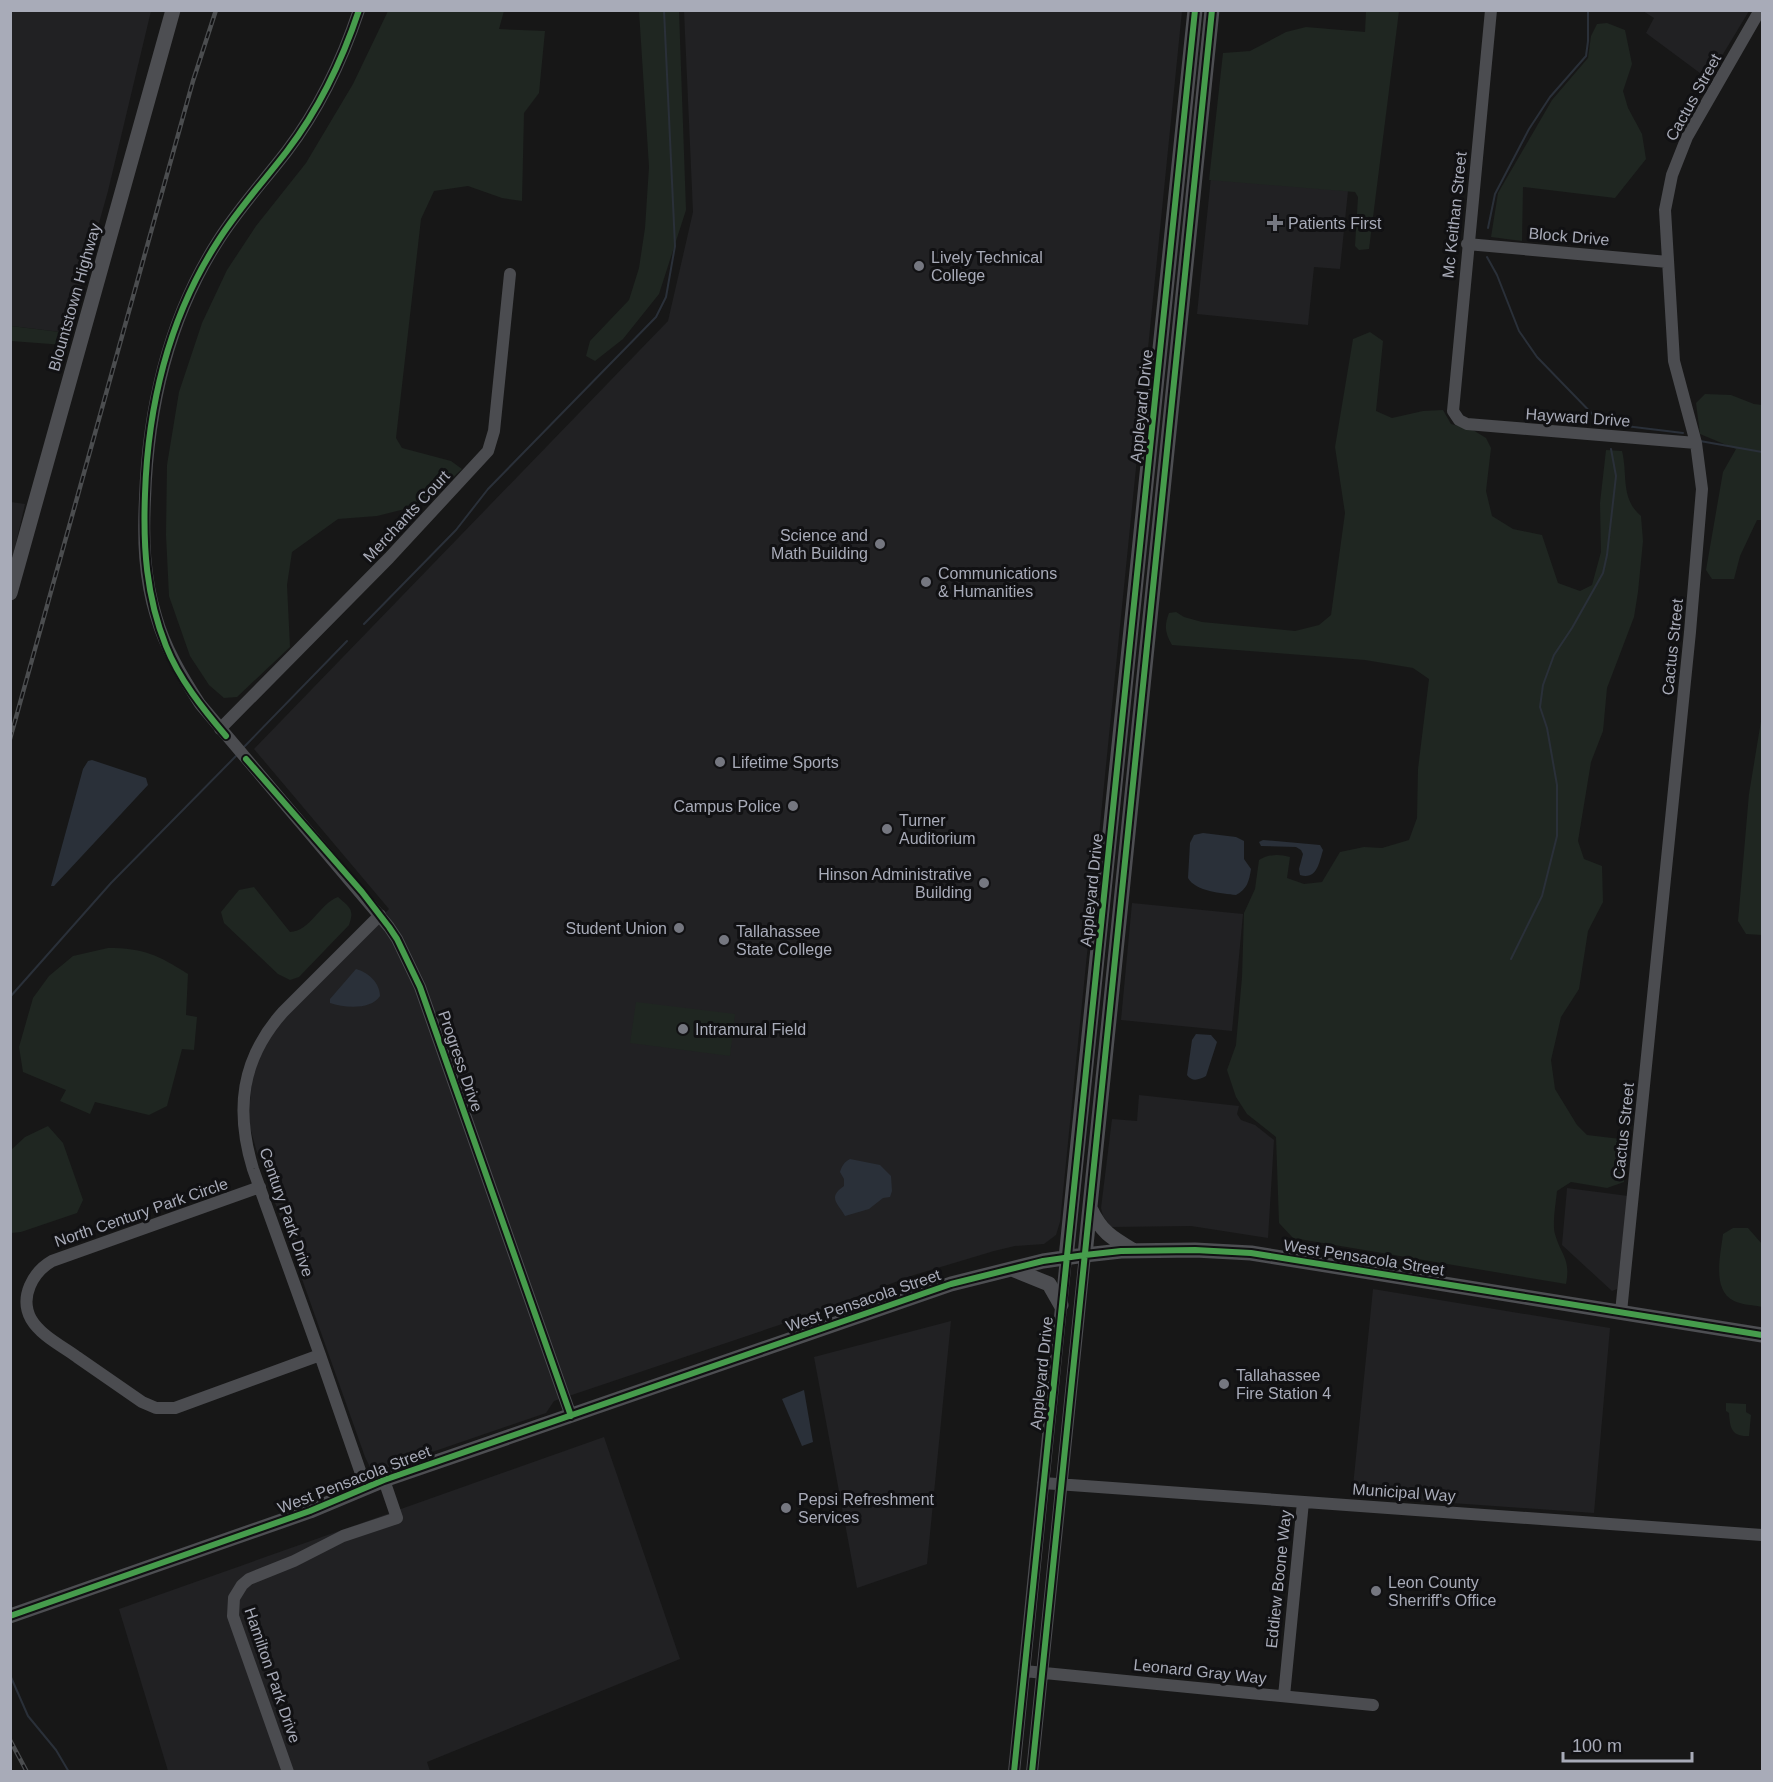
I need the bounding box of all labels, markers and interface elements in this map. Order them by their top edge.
street label: Cactus Street [1663,50,1725,144]
street label: Mc Keithan Street [1439,150,1470,279]
marker: Patients First [1266,214,1284,232]
place label: Patients First [1288,215,1382,232]
street label: Blountstown Highway [45,221,104,373]
street label: Block Drive [1528,225,1610,249]
place label: Lively Technical College [931,249,1043,284]
marker: Lively Technical College [912,259,926,273]
street label: Appleyard Drive [1127,348,1156,464]
street label: Hayward Drive [1525,405,1631,430]
street label: Merchants Court [360,467,453,565]
place label: Science and Math Building [771,527,868,562]
marker: Science and Math Building [873,537,887,551]
place label: Communications & Humanities [938,565,1057,600]
marker: Communications & Humanities [919,575,933,589]
street label: Cactus Street [1659,597,1686,696]
place label: Lifetime Sports [732,754,839,771]
marker: Lifetime Sports [713,755,727,769]
place label: Campus Police [673,798,781,815]
marker: Campus Police [786,799,800,813]
place label: Turner Auditorium [899,812,975,847]
marker: Turner Auditorium [880,822,894,836]
street label: Appleyard Drive [1077,832,1106,948]
place label: Hinson Administrative Building [818,866,972,901]
marker: Hinson Administrative Building [977,876,991,890]
place label: Student Union [566,920,667,937]
marker: Student Union [672,921,686,935]
place label: Tallahassee State College [736,923,832,958]
marker: Tallahassee State College [717,933,731,947]
street label: Progress Drive [435,1008,486,1114]
place label: Intramural Field [695,1021,806,1038]
marker: Intramural Field [676,1022,690,1036]
street label: Cactus Street [1610,1081,1637,1180]
street label: Century Park Drive [256,1145,317,1279]
street label: North Century Park Circle [52,1175,230,1250]
street label: West Pensacola Street [1282,1236,1446,1279]
street label: West Pensacola Street [784,1266,943,1335]
street label: Appleyard Drive [1027,1315,1056,1431]
place label: Tallahassee Fire Station 4 [1236,1367,1331,1402]
marker: Tallahassee Fire Station 4 [1217,1377,1231,1391]
street label: West Pensacola Street [275,1442,434,1517]
street label: Municipal Way [1352,1480,1456,1505]
place label: Pepsi Refreshment Services [798,1491,935,1526]
marker: Pepsi Refreshment Services [779,1501,793,1515]
street label: Eddiew Boone Way [1263,1509,1294,1649]
place label: Leon County Sherriff's Office [1388,1574,1496,1609]
marker: Leon County Sherriff's Office [1369,1584,1383,1598]
street label: Hamilton Park Drive [241,1605,304,1745]
street label: Leonard Gray Way [1133,1656,1267,1687]
scale bar [1563,1725,1692,1763]
text: 100 m [1572,1736,1622,1756]

